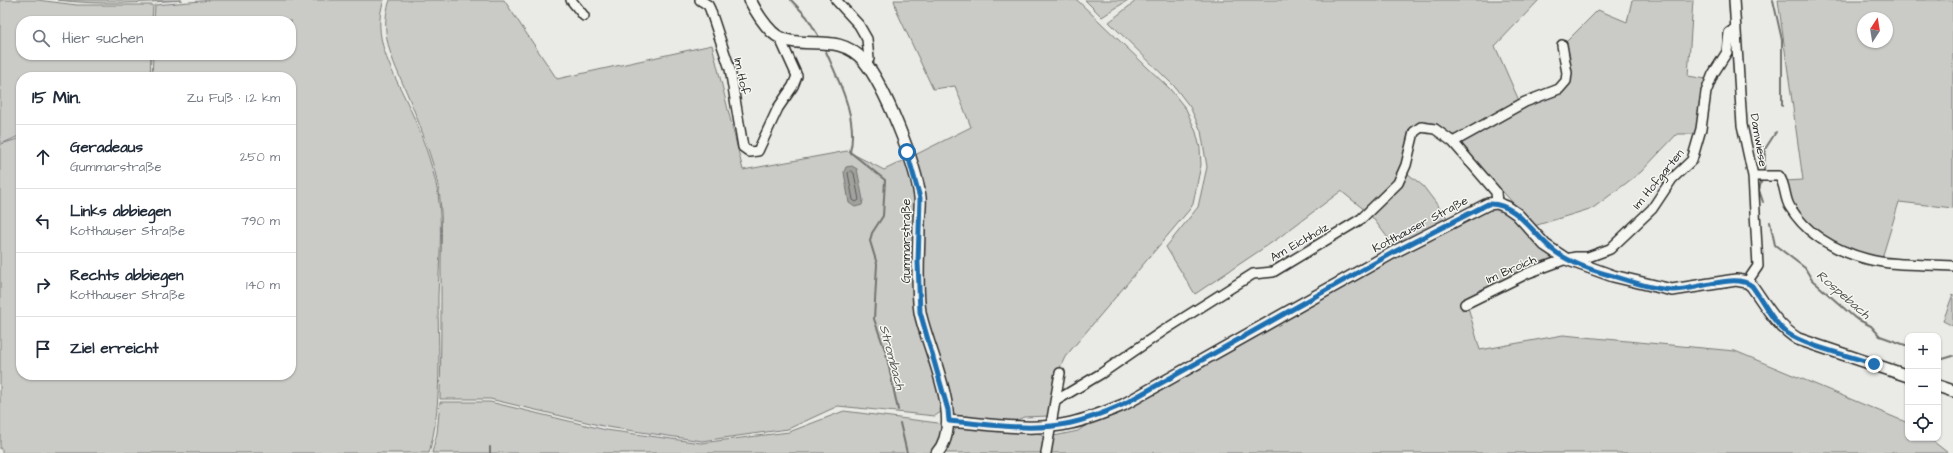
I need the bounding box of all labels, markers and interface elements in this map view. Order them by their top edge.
north arrow [1857,12,1893,48]
search box [16,16,296,60]
icon: search [30,27,52,49]
text: Hier suchen [62,28,143,49]
street label: Im Hof [729,56,754,97]
text: 15 Min. [32,86,81,110]
text: Zu Fuß · 1.2 km [187,89,280,107]
street label: Damwiese [1745,112,1772,169]
text: Geradeaus [70,137,143,158]
route start [898,143,916,161]
street label: Im Hofgarten [1629,145,1689,214]
icon: ahead [32,146,54,168]
text: 250 m [240,148,280,166]
text: Gummarstraße [70,158,161,176]
street label: Kotthauser Straße [1369,192,1472,257]
street label: Gummarstraße [898,198,915,283]
text: Links abbiegen [70,201,171,222]
icon: left [32,210,54,232]
text: 790 m [241,212,280,230]
street label: Am Eichholz [1267,219,1332,266]
text: Kotthauser Straße [70,222,185,240]
street label: Im Broich [1483,251,1539,288]
text: Rechts abbiegen [70,265,184,286]
water label: Rospebach [1813,266,1875,324]
icon: right [32,274,54,296]
text: 140 m [246,276,280,294]
text: Kotthauser Straße [70,286,185,304]
water label: Strombach [875,323,910,392]
map controls [1905,333,1941,441]
button: + [1905,333,1941,369]
icon: arrive [32,338,54,360]
text: Ziel erreicht [70,338,159,359]
route end [1865,355,1883,373]
button: − [1905,369,1941,405]
button: locate [1905,405,1941,441]

